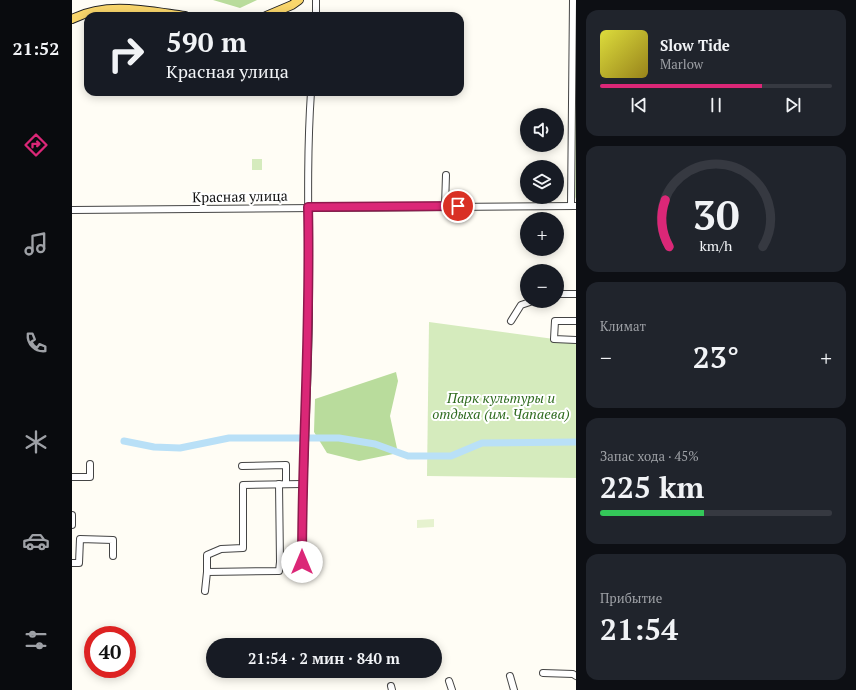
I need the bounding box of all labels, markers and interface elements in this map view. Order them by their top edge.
text: 590 m [166,23,247,60]
icon: right [100,28,152,80]
text: Slow Tide [660,35,730,55]
text: 21:52 [13,36,59,60]
text: Marlow [660,55,703,73]
text: Красная улица [166,59,289,83]
icon: previous [628,94,650,116]
icon: pause [705,94,727,116]
icon: next [782,94,804,116]
map controls [520,108,564,308]
button: sound [520,108,564,152]
icon: directions [22,131,50,159]
button: layers [520,160,564,204]
street label: Красная улица [192,186,288,206]
text: 30 [692,187,740,242]
pin [441,189,475,223]
icon: arrive [447,195,469,217]
button: + [520,212,564,256]
icon: music [22,230,50,258]
text: km/h [700,236,733,255]
button: − [520,264,564,308]
text: Климат [600,317,646,335]
icon: phone [22,329,50,357]
text: 23° [693,337,739,377]
text: − [600,343,612,372]
text: + [820,343,832,372]
park label: Парк культуры и отдыха (им. Чапаева) [432,388,570,423]
icon: climate [22,428,50,456]
text: Запас хода · 45% [600,447,699,465]
text: 225 km [600,467,704,507]
icon: car [22,527,50,555]
position arrow [281,541,323,583]
text: Прибытие [600,589,662,607]
text: 21:54 [600,609,678,649]
icon: filters [22,626,50,654]
speed limit sign: 40 [84,626,136,678]
text: 21:54 · 2 мин · 840 m [248,648,400,668]

